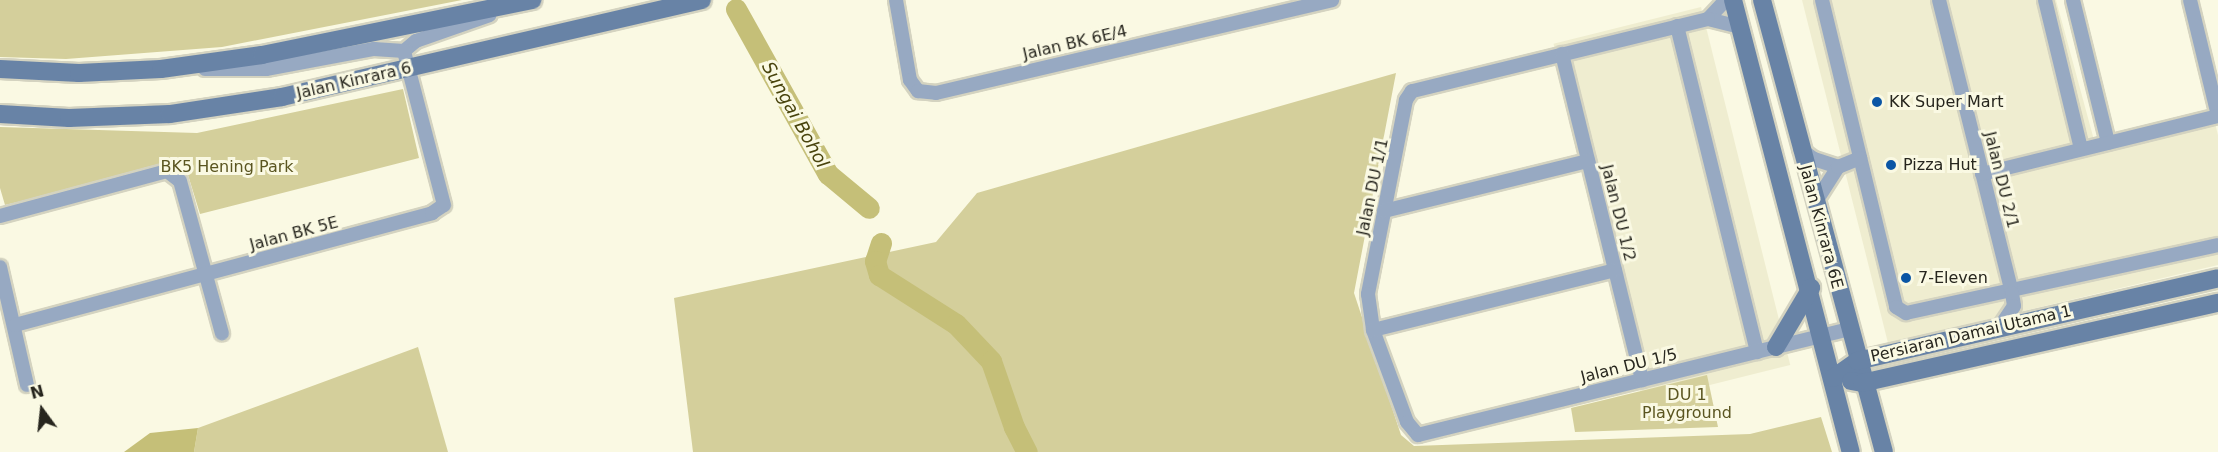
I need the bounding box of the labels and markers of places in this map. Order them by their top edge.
place label: KK Super Mart [1889,92,2003,112]
marker: KK Super Mart [1870,95,1884,109]
place label: Pizza Hut [1903,155,1977,175]
marker: Pizza Hut [1884,158,1898,172]
place label: 7-Eleven [1918,268,1988,288]
marker: 7-Eleven [1899,271,1913,285]

